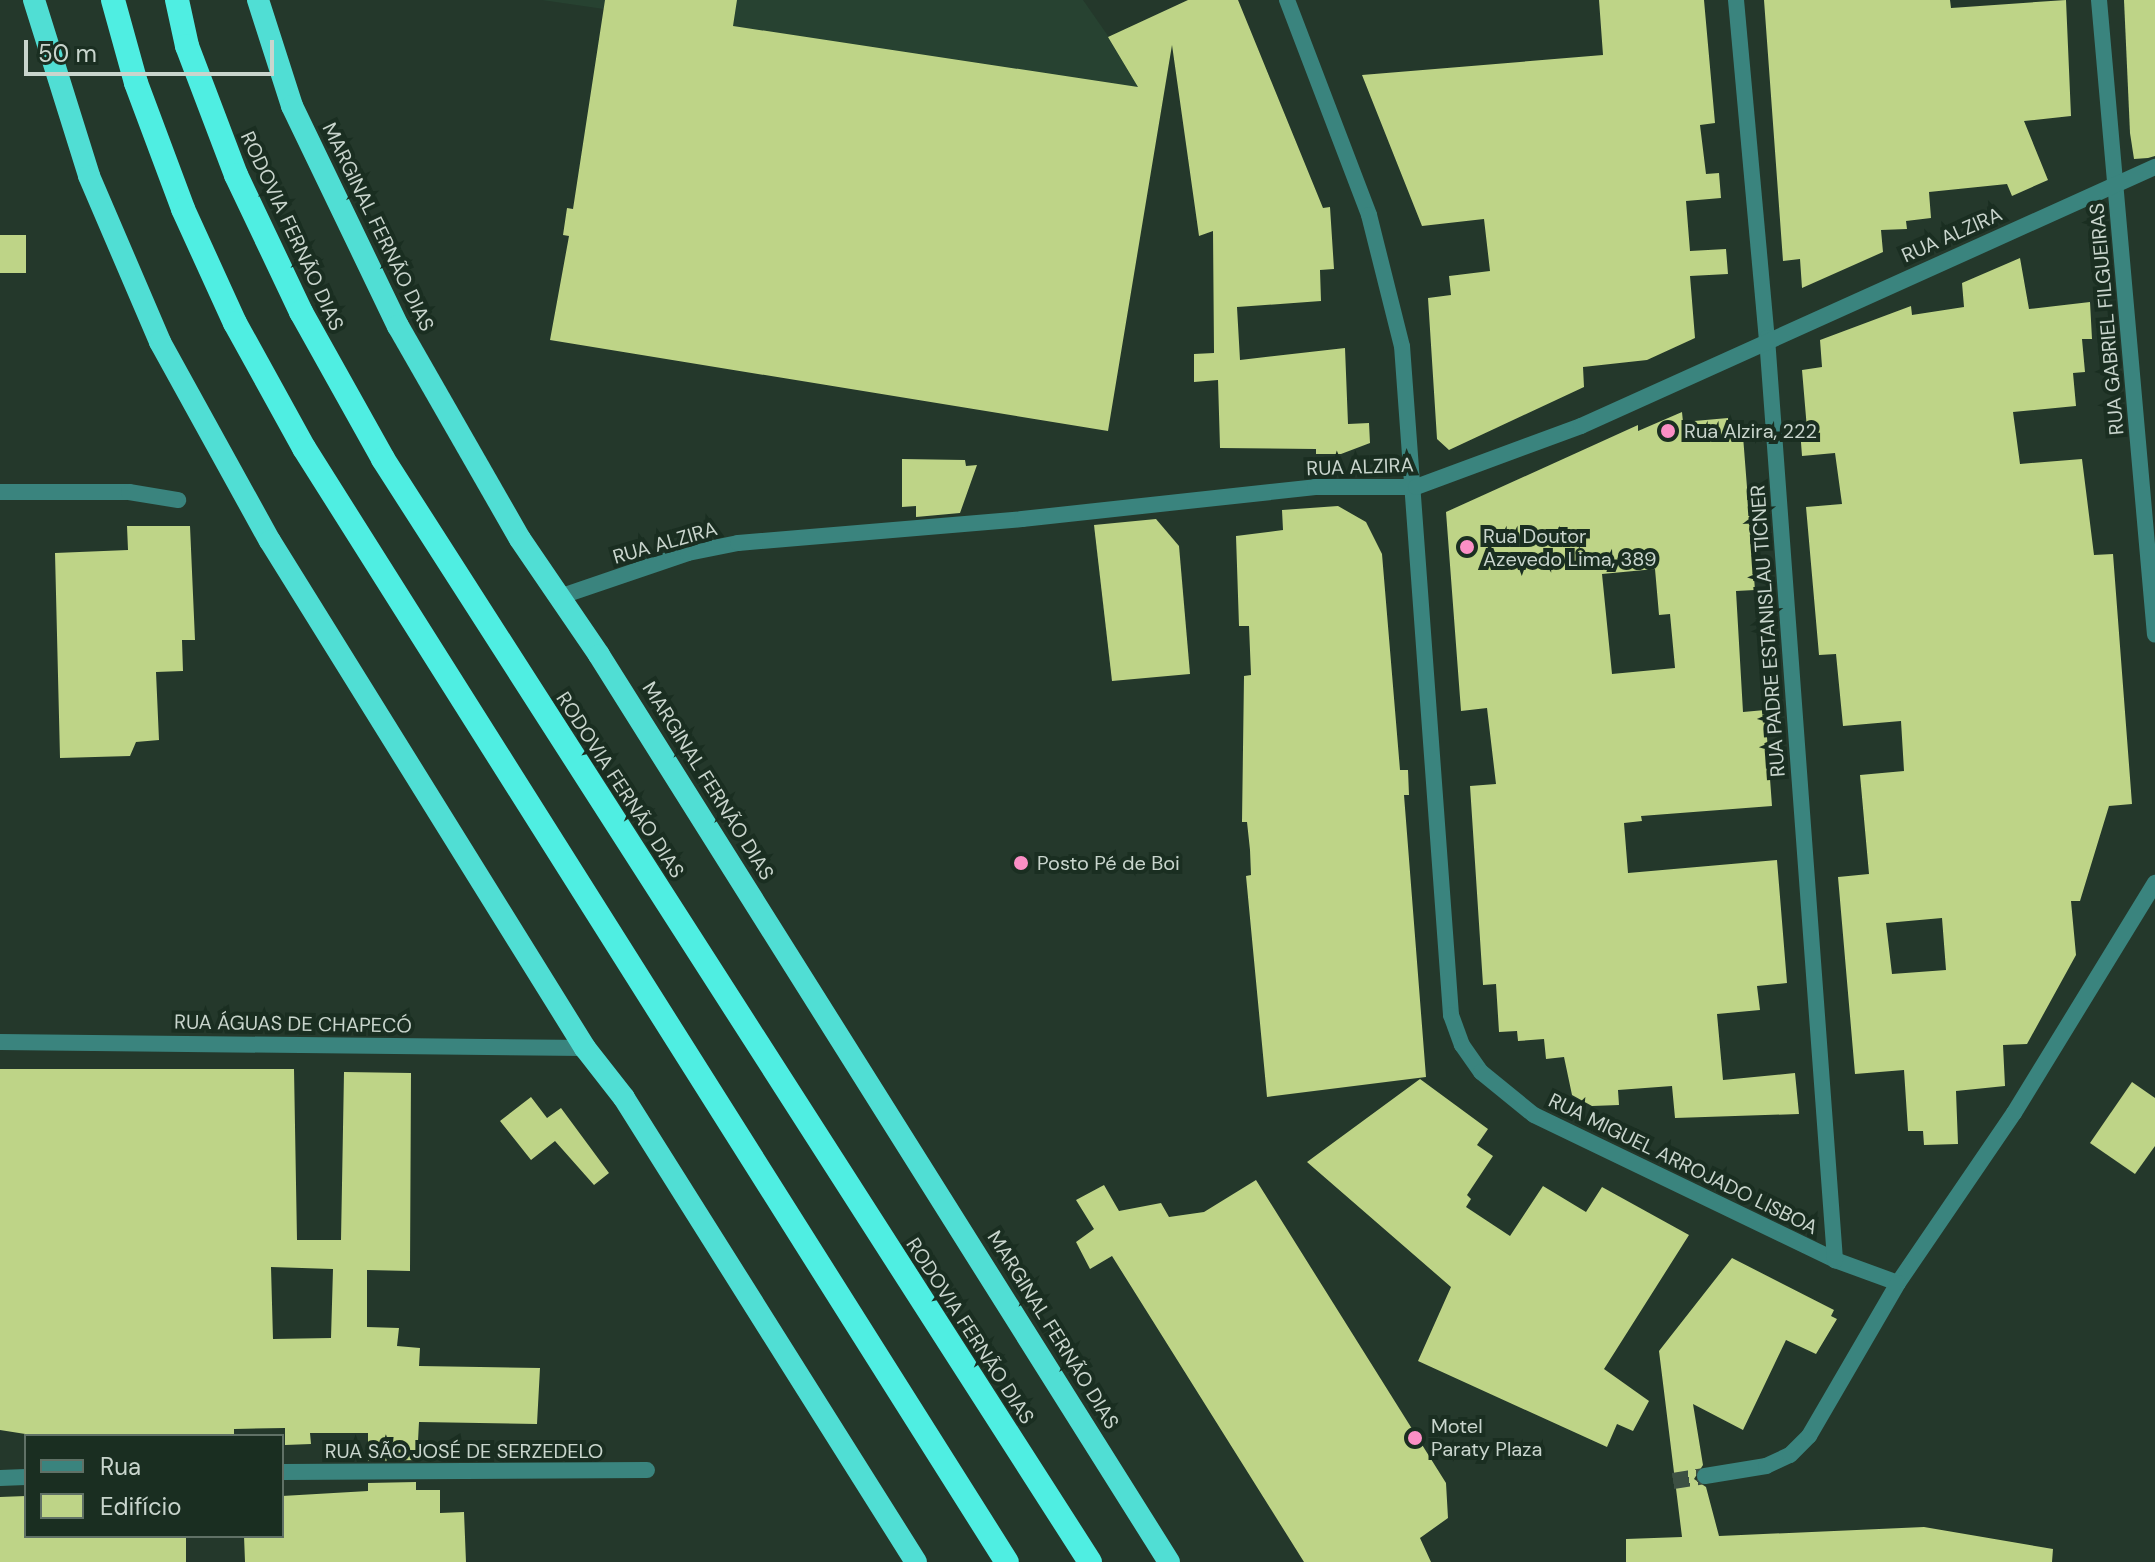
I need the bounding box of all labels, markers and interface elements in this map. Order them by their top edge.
scale bar [28,24,278,74]
text: 50 m [38,38,97,69]
street label: MARGINAL FERNÃO DIAS [317,119,439,335]
street label: RODOVIA FERNÃO DIAS [235,128,349,334]
street label: RUA ALZIRA [1898,202,2006,268]
street label: RUA GABRIEL FILGUEIRAS [2085,202,2129,436]
place label: Rua Alzira, 222 [1684,419,1817,443]
marker: Rua Alzira, 222 [1659,422,1677,440]
street label: RUA ALZIRA [1306,453,1414,481]
street label: RUA PADRE ESTANISLAU TICNER [1746,484,1790,778]
street label: RUA ALZIRA [610,517,720,569]
place label: Rua Doutor Azevedo Lima, 389 [1483,524,1656,571]
marker: Rua Doutor Azevedo Lima, 389 [1458,538,1476,556]
street label: MARGINAL FERNÃO DIAS [637,678,779,884]
street label: RODOVIA FERNÃO DIAS [551,687,689,883]
place label: Posto Pé de Boi [1037,851,1180,875]
marker: Posto Pé de Boi [1012,854,1030,872]
street label: RUA ÁGUAS DE CHAPECÓ [174,1010,412,1038]
street label: RUA MIGUEL ARROJADO LISBOA [1545,1088,1821,1240]
street label: MARGINAL FERNÃO DIAS [982,1227,1124,1433]
street label: RODOVIA FERNÃO DIAS [901,1233,1039,1429]
place label: Motel Paraty Plaza [1431,1414,1542,1461]
marker: Motel Paraty Plaza [1406,1429,1424,1447]
legend [24,1434,284,1538]
street label: RUA SÃO JOSÉ DE SERZEDELO [325,1439,603,1463]
text: Rua [100,1451,141,1482]
text: Edifício [100,1491,182,1522]

